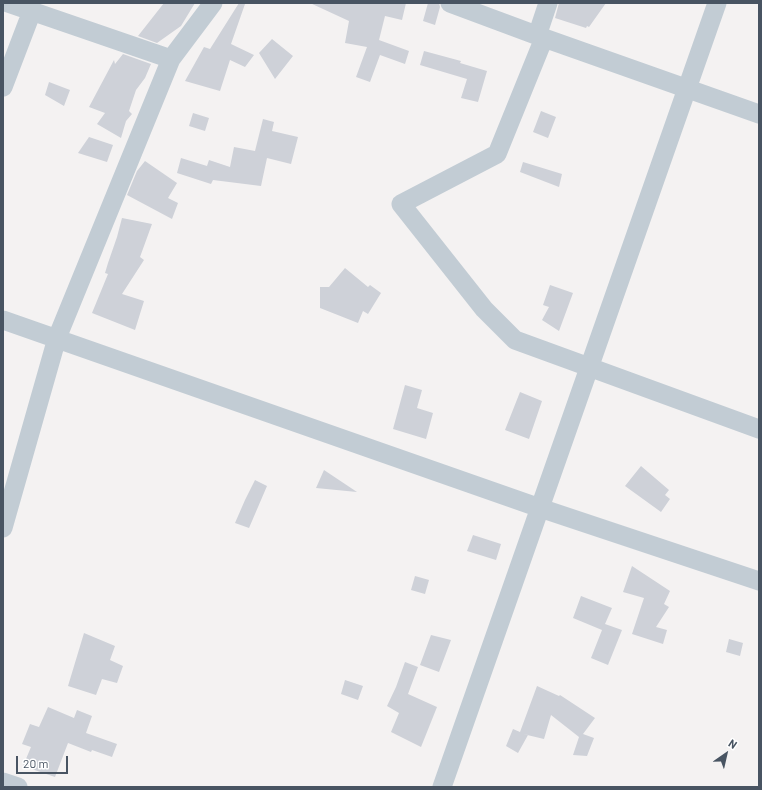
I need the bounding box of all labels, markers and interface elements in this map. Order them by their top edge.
north arrow [706,734,746,774]
text: N [726,736,740,751]
scale bar [18,748,70,774]
text: 20 m [23,756,49,770]

